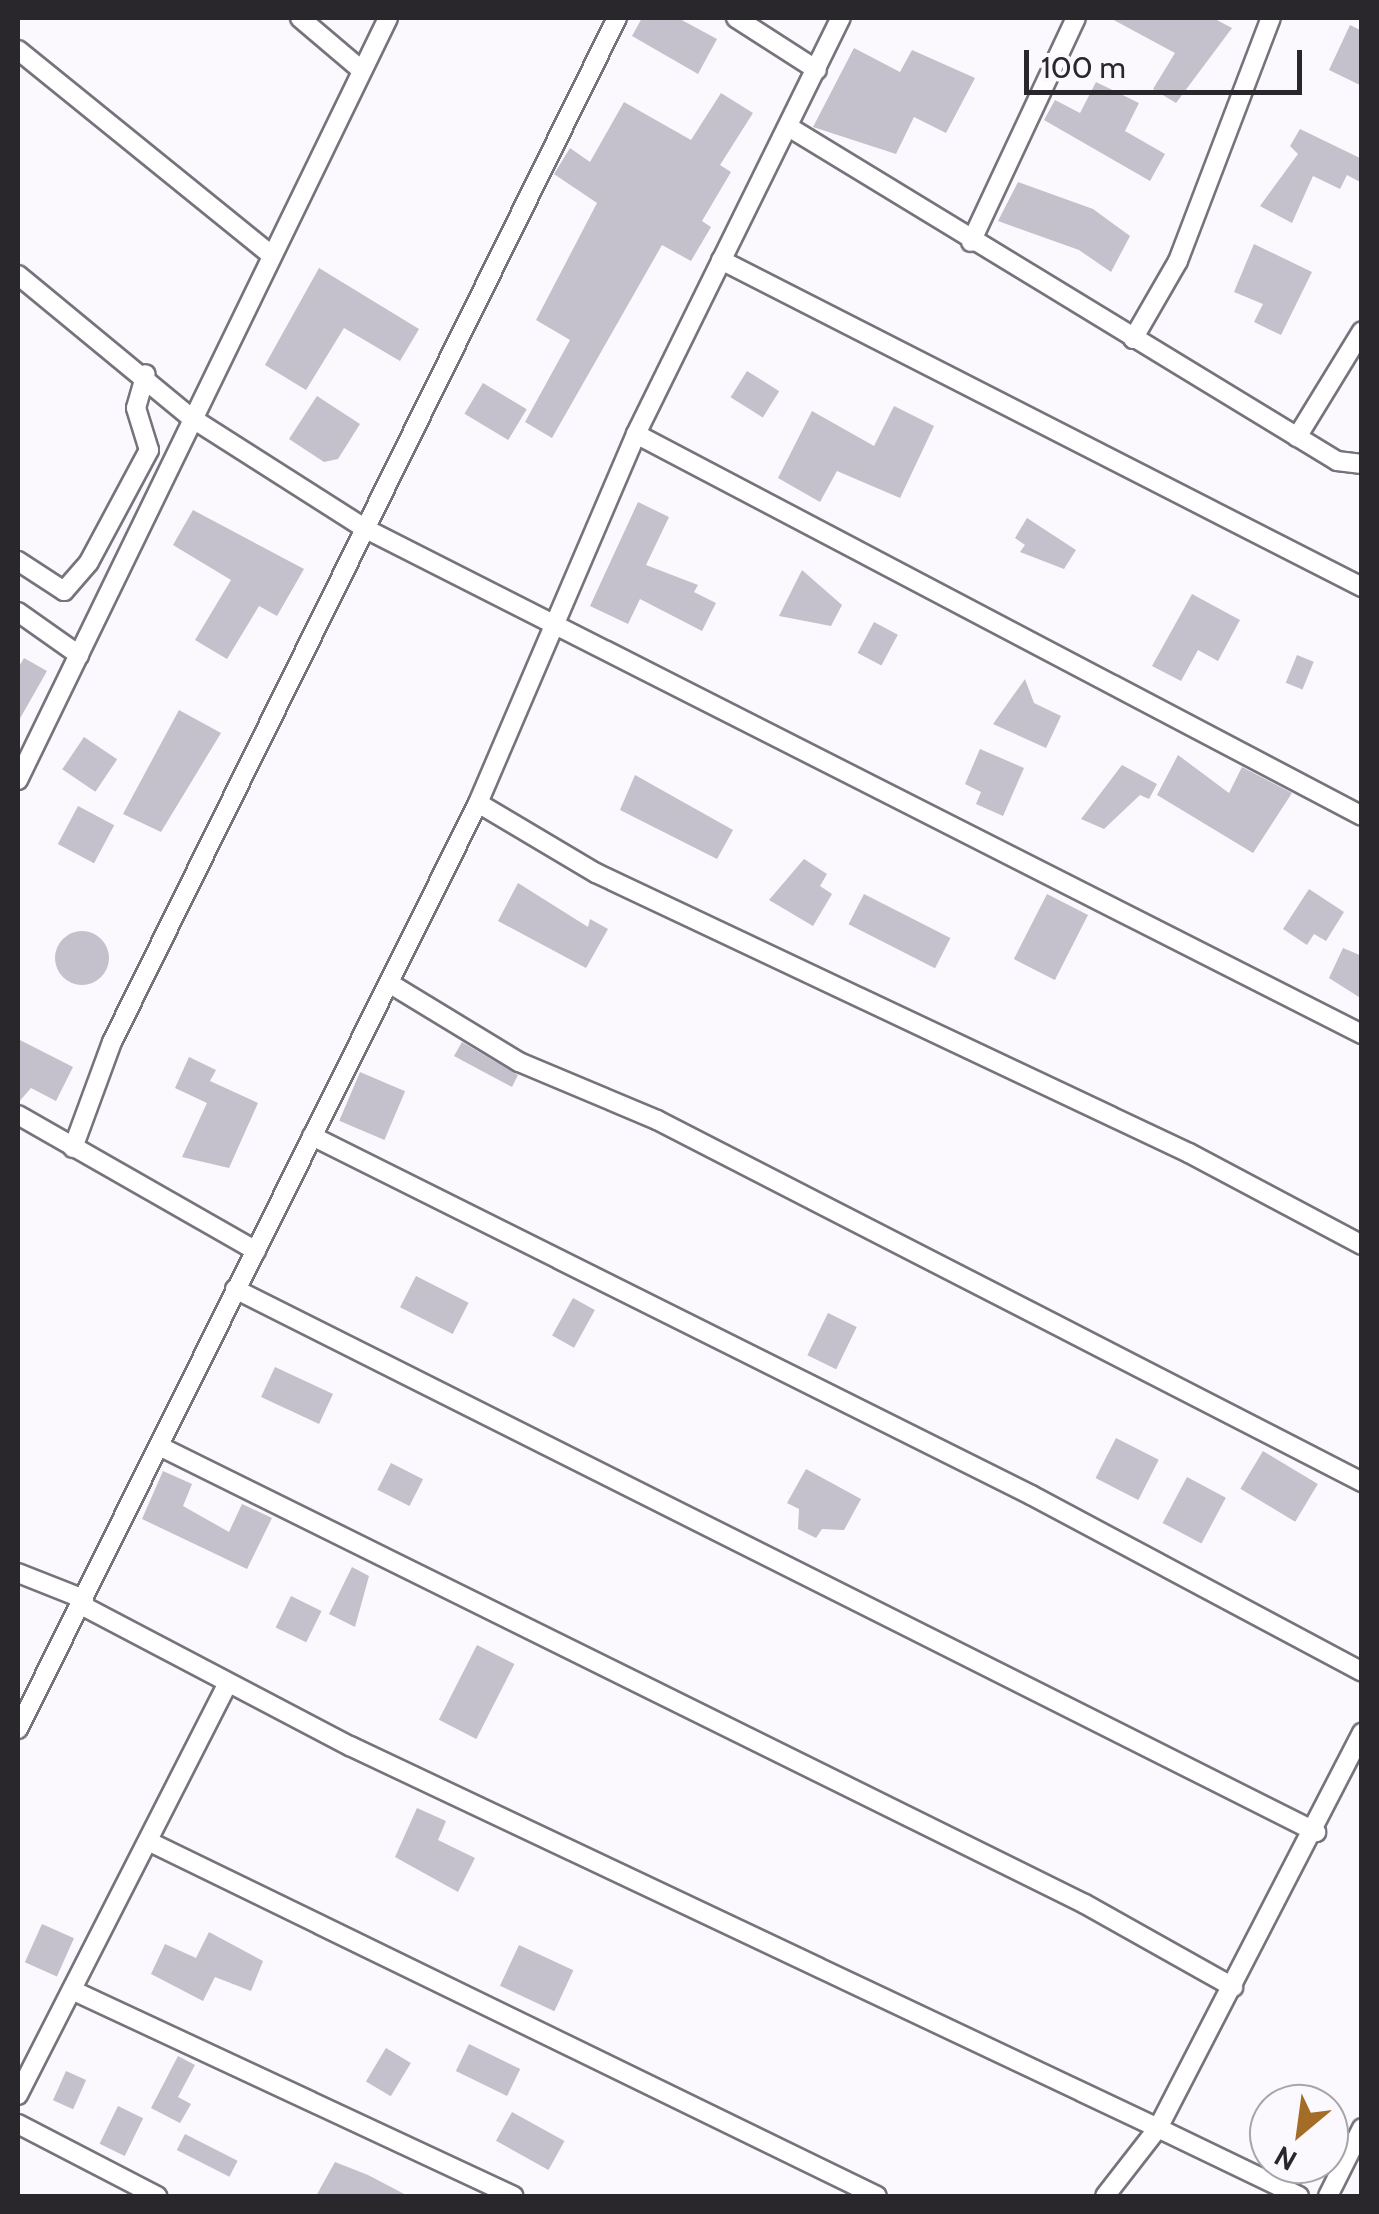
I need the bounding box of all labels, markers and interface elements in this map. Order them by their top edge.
scale bar [1029,30,1306,92]
text: 100 m [1041,49,1126,86]
north arrow [1249,2084,1349,2184]
text: N [1269,2139,1302,2178]

